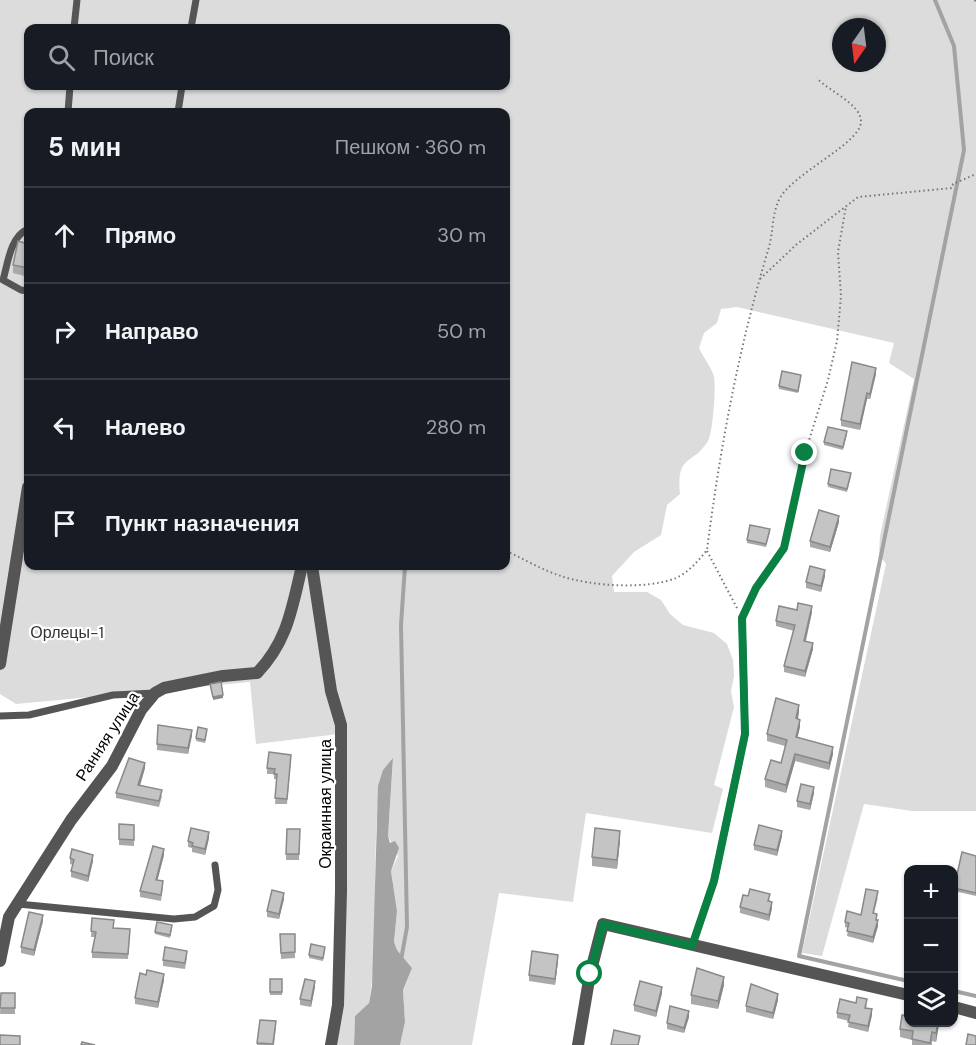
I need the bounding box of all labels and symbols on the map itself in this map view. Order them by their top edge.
north arrow [832,18,886,72]
route end [791,439,817,465]
park label: Орлецы-1 [30,622,104,643]
street label: Ранняя улица [71,688,144,785]
street label: Окраинная улица [315,739,336,869]
route start [576,960,602,986]

